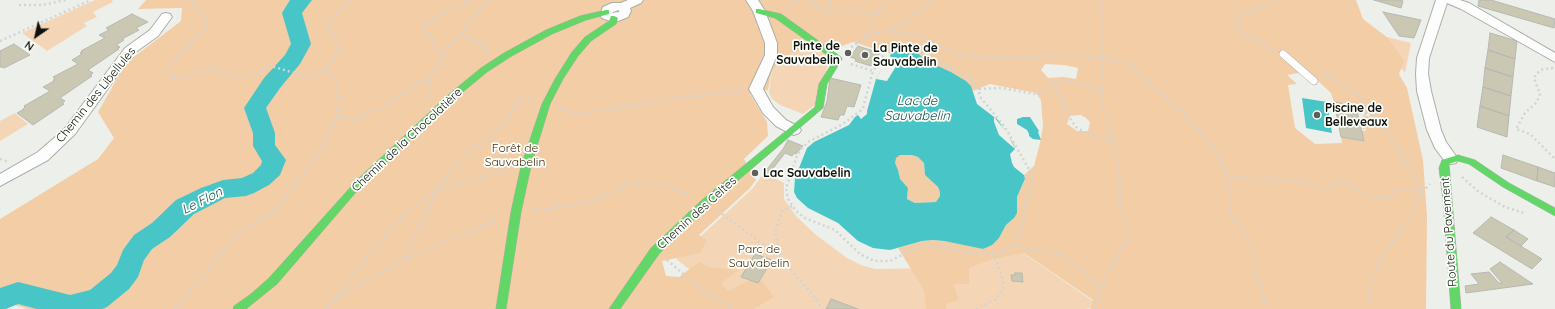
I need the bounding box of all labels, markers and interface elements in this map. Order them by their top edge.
north arrow [16,16,56,56]
text: N [22,38,37,54]
place label: Pinte de Sauvabelin [776,39,840,67]
place label: La Pinte de Sauvabelin [873,41,938,69]
street label: Chemin des Libellules [53,44,139,146]
marker: Pinte de Sauvabelin [843,48,853,58]
marker: La Pinte de Sauvabelin [860,50,870,60]
street label: Chemin de la Chocolatière [349,85,465,195]
water label: Lac de Sauvabelin [884,93,950,124]
place label: Piscine de Belleveaux [1325,101,1387,129]
marker: Piscine de Belleveaux [1312,110,1322,120]
park label: Forêt de Sauvabelin [485,141,545,169]
place label: Lac Sauvabelin [763,166,851,180]
marker: Lac Sauvabelin [750,168,760,178]
street label: Chemin des Celtes [654,174,740,252]
street label: Route du Pavement [1438,177,1460,287]
water label: Le Flon [179,184,225,218]
park label: Parc de Sauvabelin [729,242,789,270]

